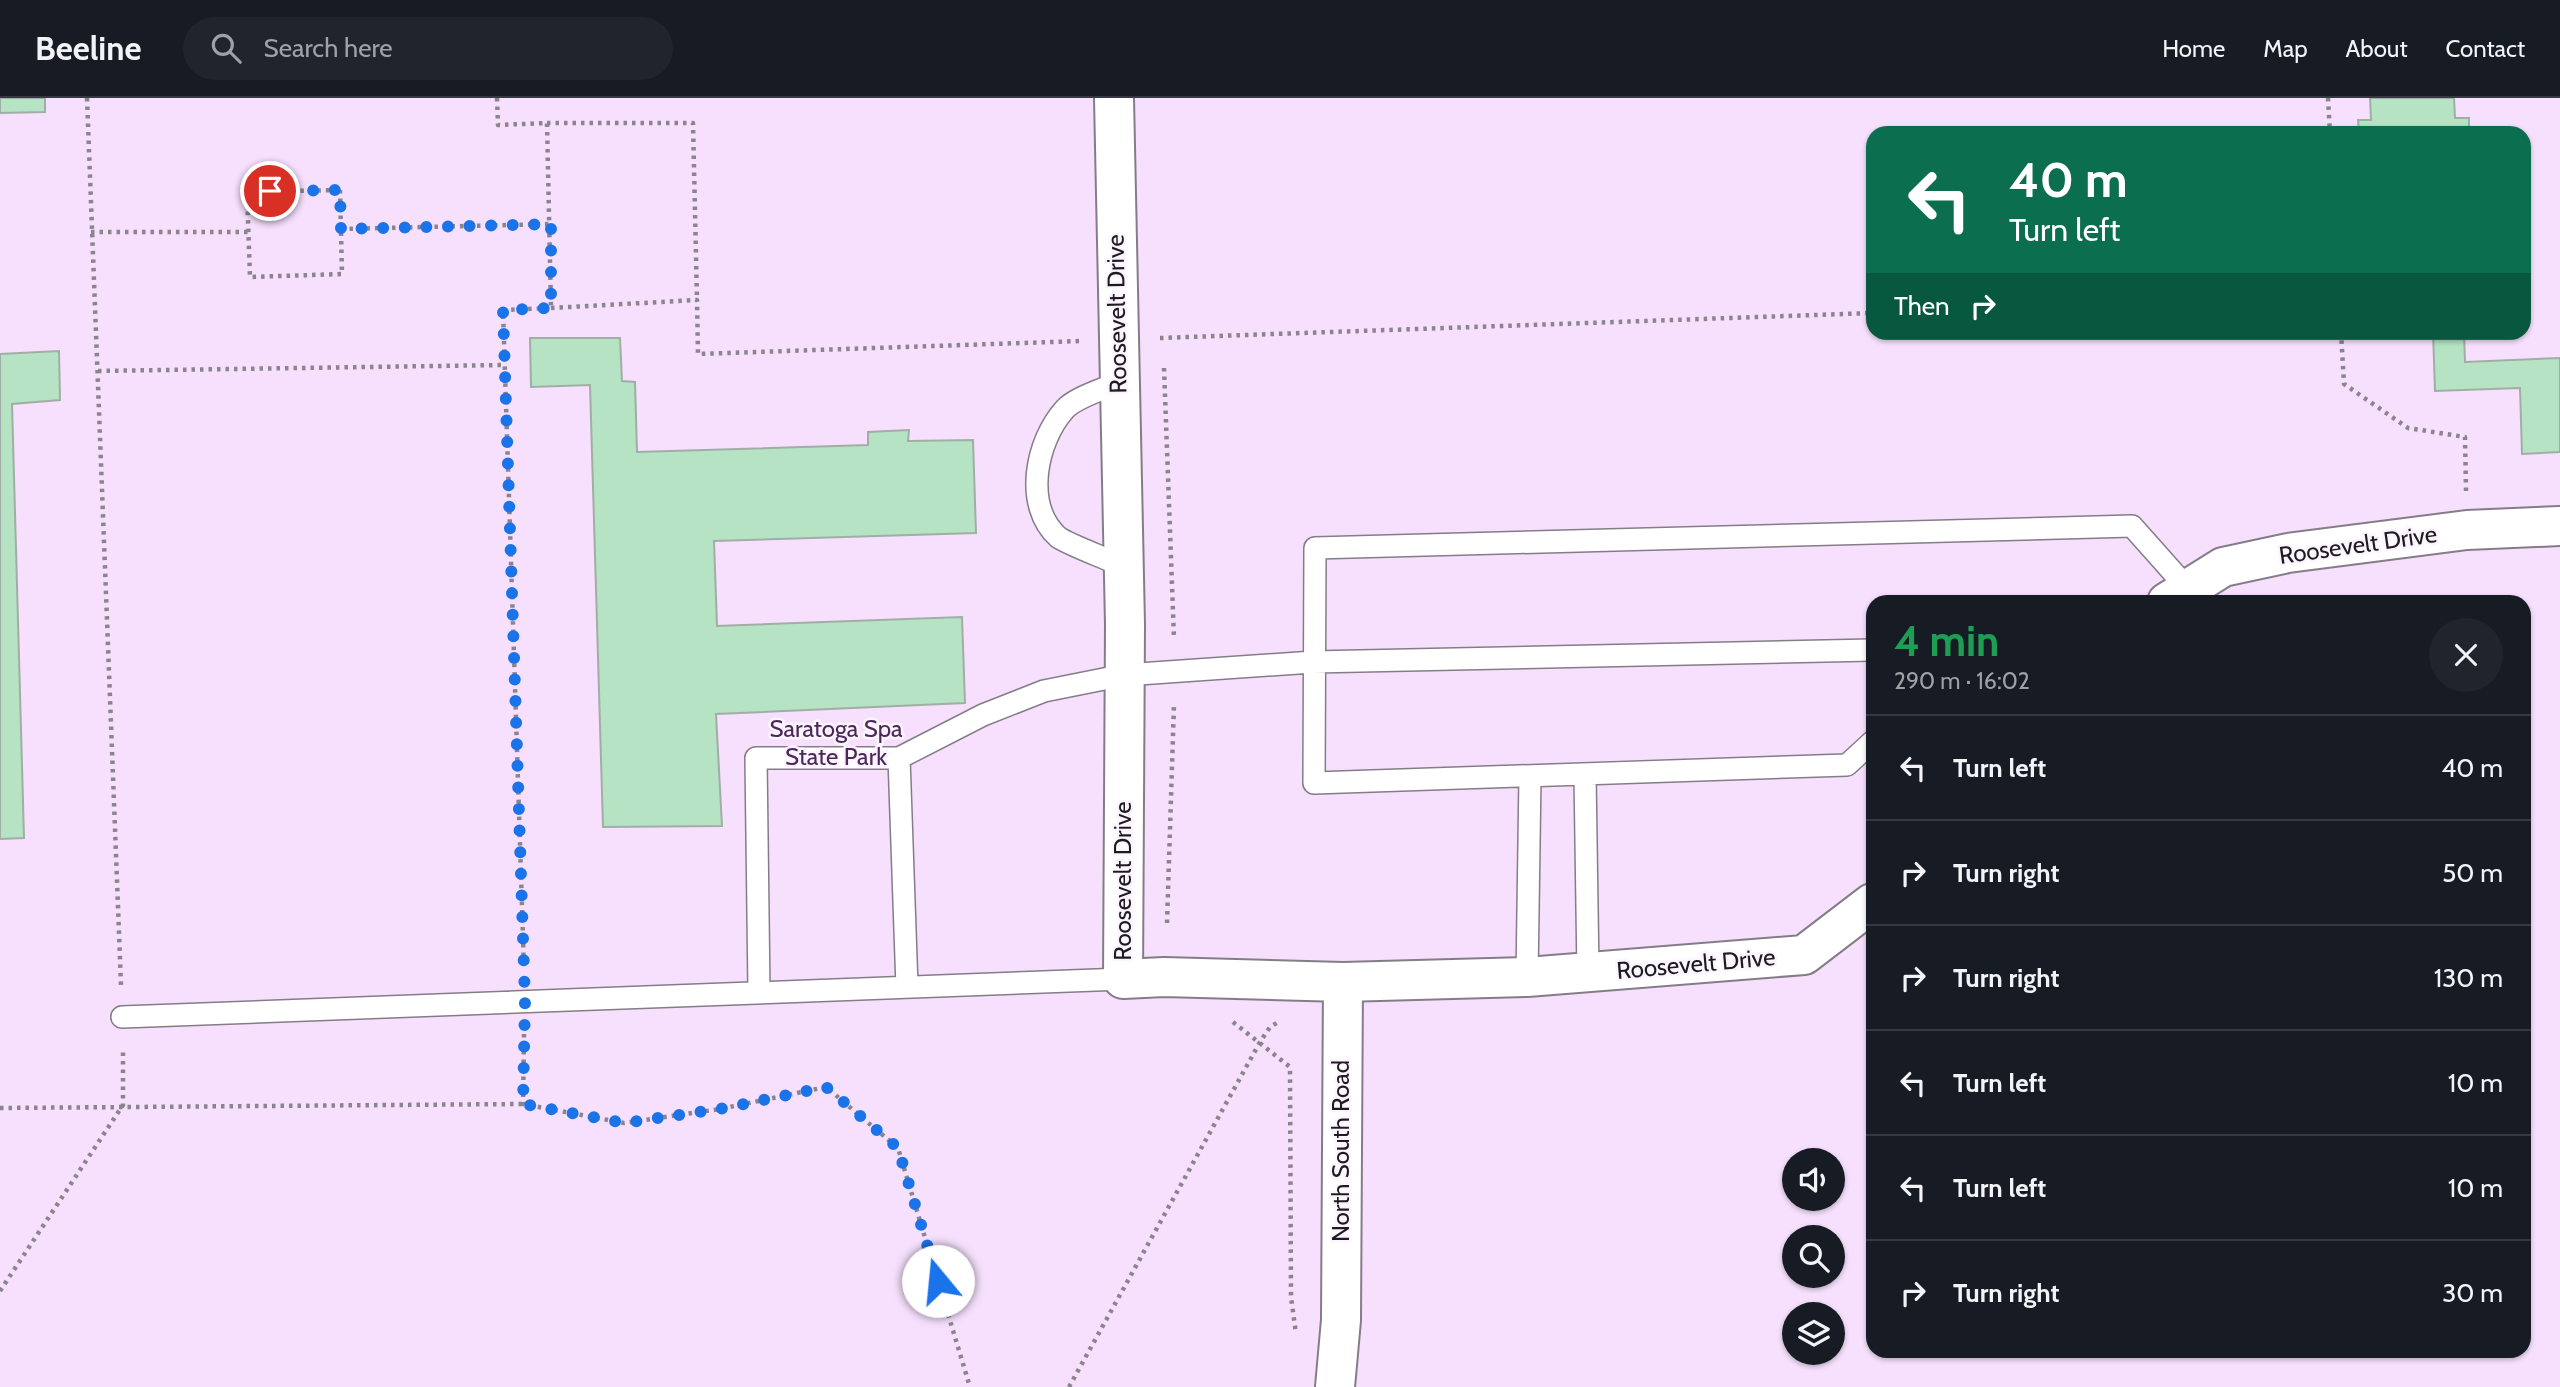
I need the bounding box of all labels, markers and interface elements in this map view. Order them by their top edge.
search box [183,17,673,80]
text: Beeline [35,28,141,68]
icon: search [207,29,245,67]
text: Search here [263,32,393,64]
text: Home [2162,34,2225,63]
text: Map [2263,34,2308,63]
text: About [2346,34,2408,63]
text: Contact [2446,34,2525,63]
text: 40 m [2009,150,2128,209]
icon: left [1894,154,1985,245]
pin [240,161,300,221]
icon: arrive [251,172,289,210]
text: Turn left [2009,210,2120,249]
street label: Roosevelt Drive [1101,234,1132,394]
icon: right [1964,287,2002,325]
text: Then [1894,290,1950,322]
street label: Roosevelt Drive [2277,519,2439,570]
text: 4 min [1894,615,1999,667]
button: close [2429,618,2503,692]
text: 290 m · 16:02 [1894,667,2030,695]
park label: Saratoga Spa State Park [769,714,903,771]
icon: left [1894,749,1932,787]
text: Turn left [1953,752,2046,784]
text: 40 m [2441,752,2503,784]
street label: Roosevelt Drive [1108,801,1137,961]
icon: right [1894,854,1932,892]
text: Turn right [1953,857,2059,889]
text: 50 m [2442,857,2503,889]
street label: Roosevelt Drive [1615,942,1777,985]
icon: right [1894,959,1932,997]
text: Turn right [1953,962,2059,994]
text: 130 m [2434,962,2503,994]
street label: North South Road [1326,1060,1355,1242]
icon: left [1894,1064,1932,1102]
text: Turn left [1953,1067,2046,1099]
text: 10 m [2448,1067,2503,1099]
map controls [1782,1148,1845,1365]
button: sound [1782,1148,1845,1211]
icon: left [1894,1169,1932,1207]
text: Turn left [1953,1172,2046,1204]
text: 10 m [2448,1172,2503,1204]
button: search [1782,1225,1845,1288]
position arrow [901,1244,975,1318]
icon: right [1894,1274,1932,1312]
text: Turn right [1953,1277,2059,1309]
text: 30 m [2442,1277,2503,1309]
button: layers [1782,1302,1845,1365]

